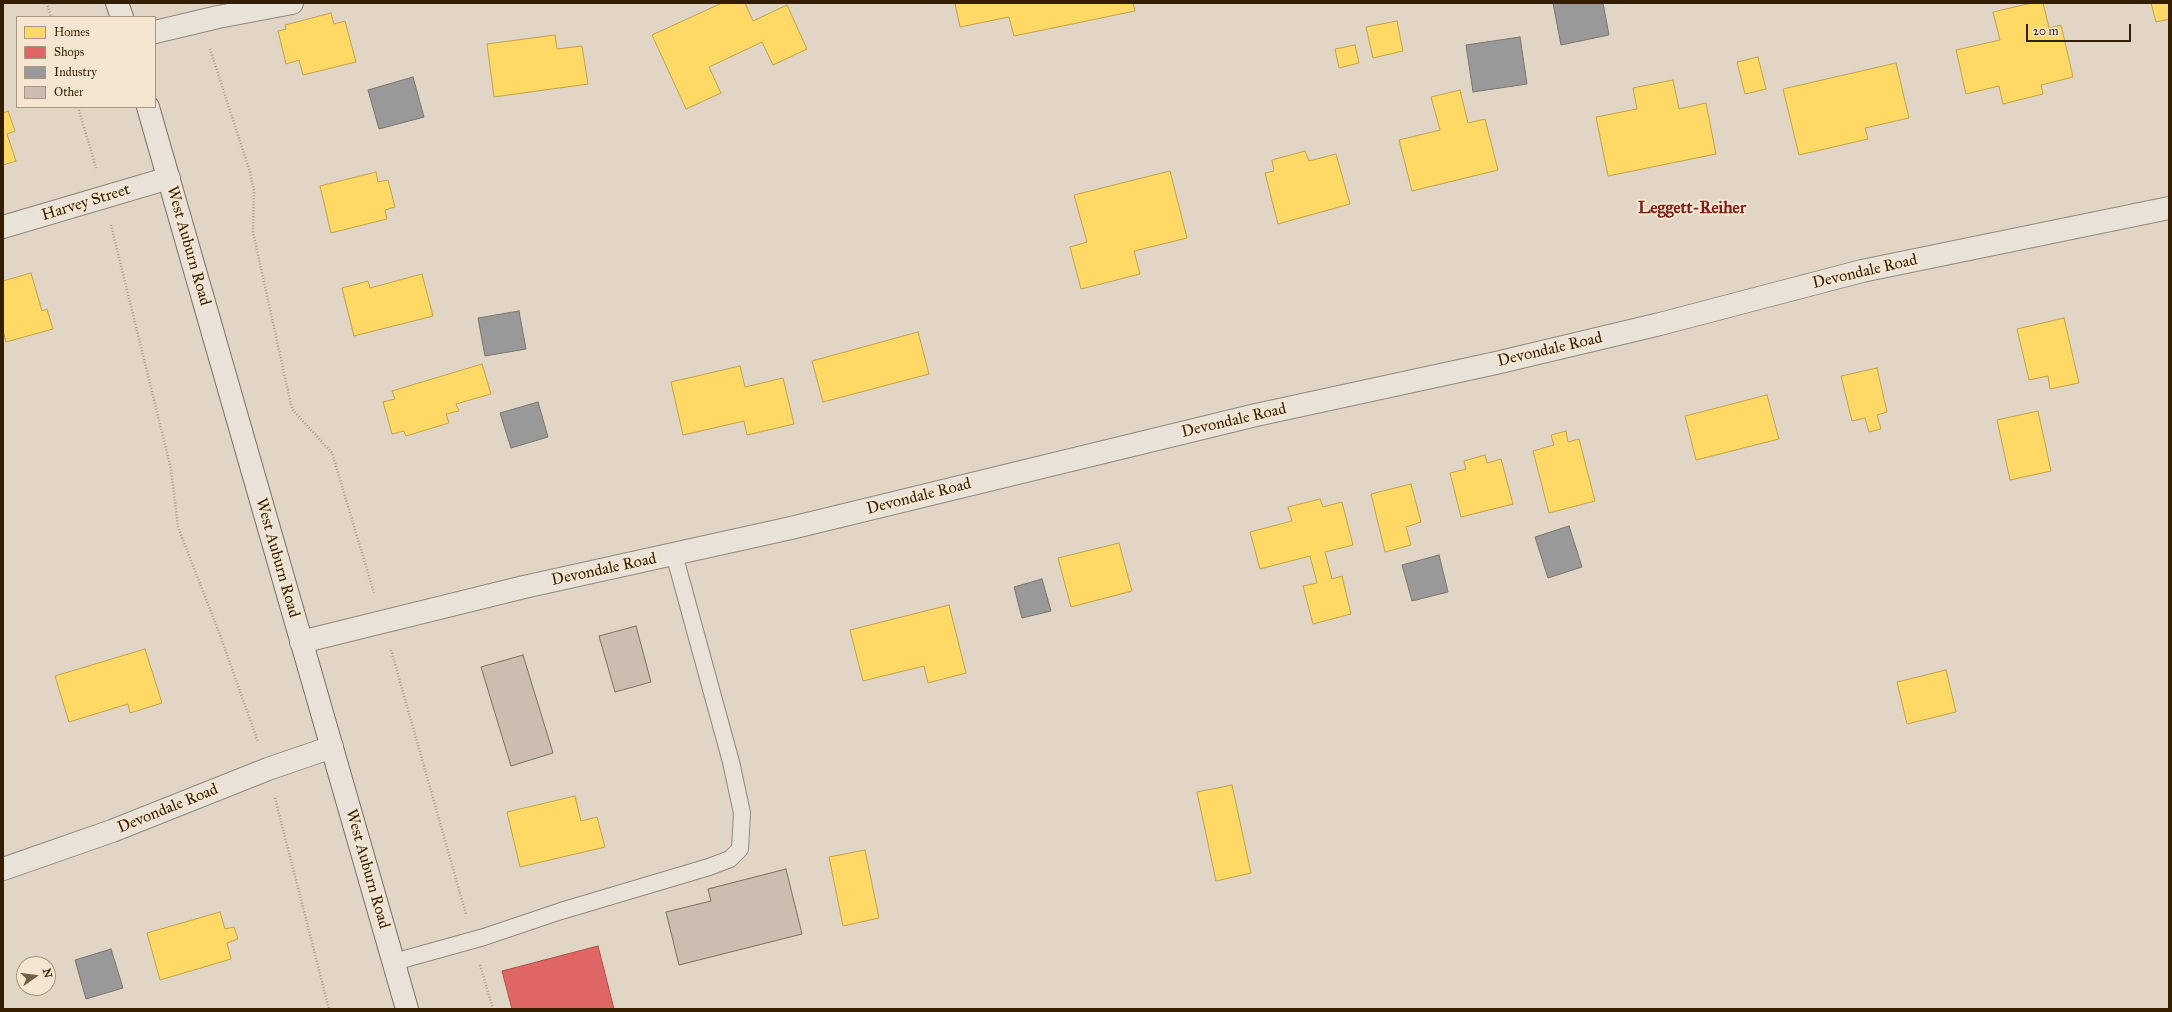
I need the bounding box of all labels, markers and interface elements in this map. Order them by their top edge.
legend [16,16,156,108]
scale bar [2028,16,2133,42]
text: 20 m [2033,24,2059,38]
text: Homes [54,25,90,39]
text: Shops [54,45,84,59]
text: Industry [54,65,97,79]
text: Other [54,85,84,99]
street label: Harvey Street [39,180,133,226]
street label: West Auburn Road [162,184,214,308]
district label: Leggett-Reiher [1638,199,1746,219]
street label: Devondale Road [1811,251,1919,293]
street label: Devondale Road [1496,329,1604,371]
street label: Devondale Road [1180,400,1288,442]
street label: Devondale Road [865,475,973,519]
street label: West Auburn Road [251,496,303,620]
street label: Devondale Road [550,549,658,591]
street label: Devondale Road [115,780,221,838]
street label: West Auburn Road [341,807,393,931]
north arrow [16,956,56,996]
text: N [40,967,55,979]

